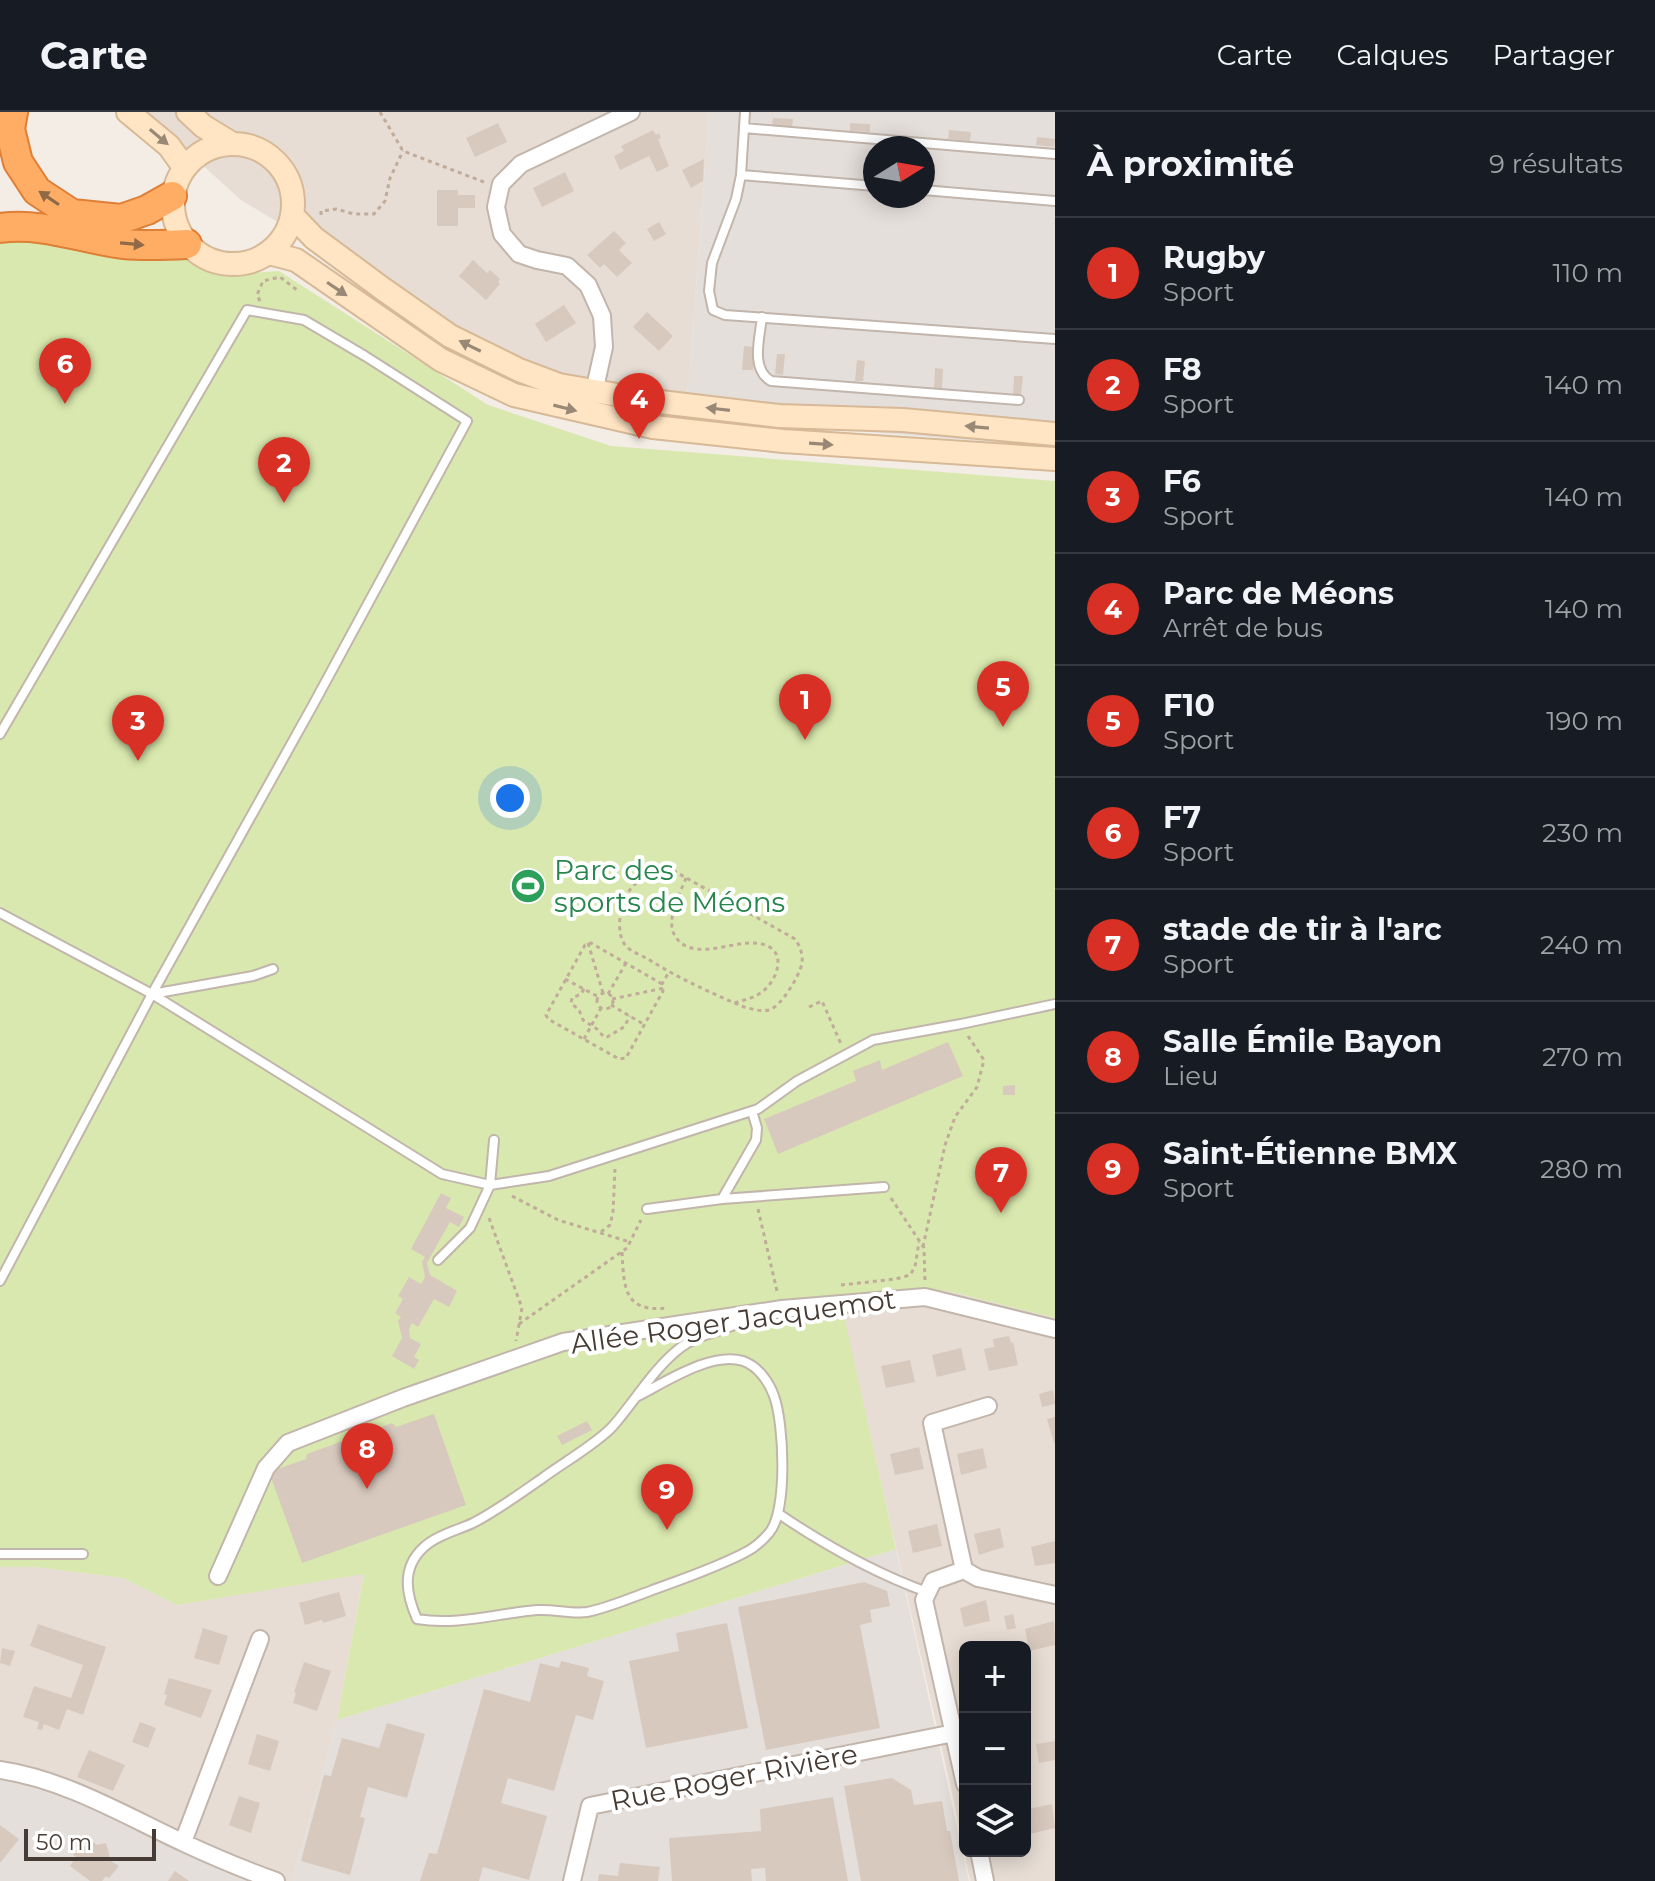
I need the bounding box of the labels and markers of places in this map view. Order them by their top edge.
pin: 6 [39,338,91,404]
pin: 4 [613,373,665,439]
pin: 2 [258,437,310,503]
pin: 5 [977,661,1029,727]
pin: 1 [779,674,831,740]
pin: 3 [112,695,164,761]
place label: Parc des sports de Méons [554,853,785,919]
sports icon: Parc des sports de Méons [509,867,547,905]
pin: 7 [975,1147,1027,1213]
pin: 8 [341,1423,393,1489]
pin: 9 [641,1464,693,1530]

